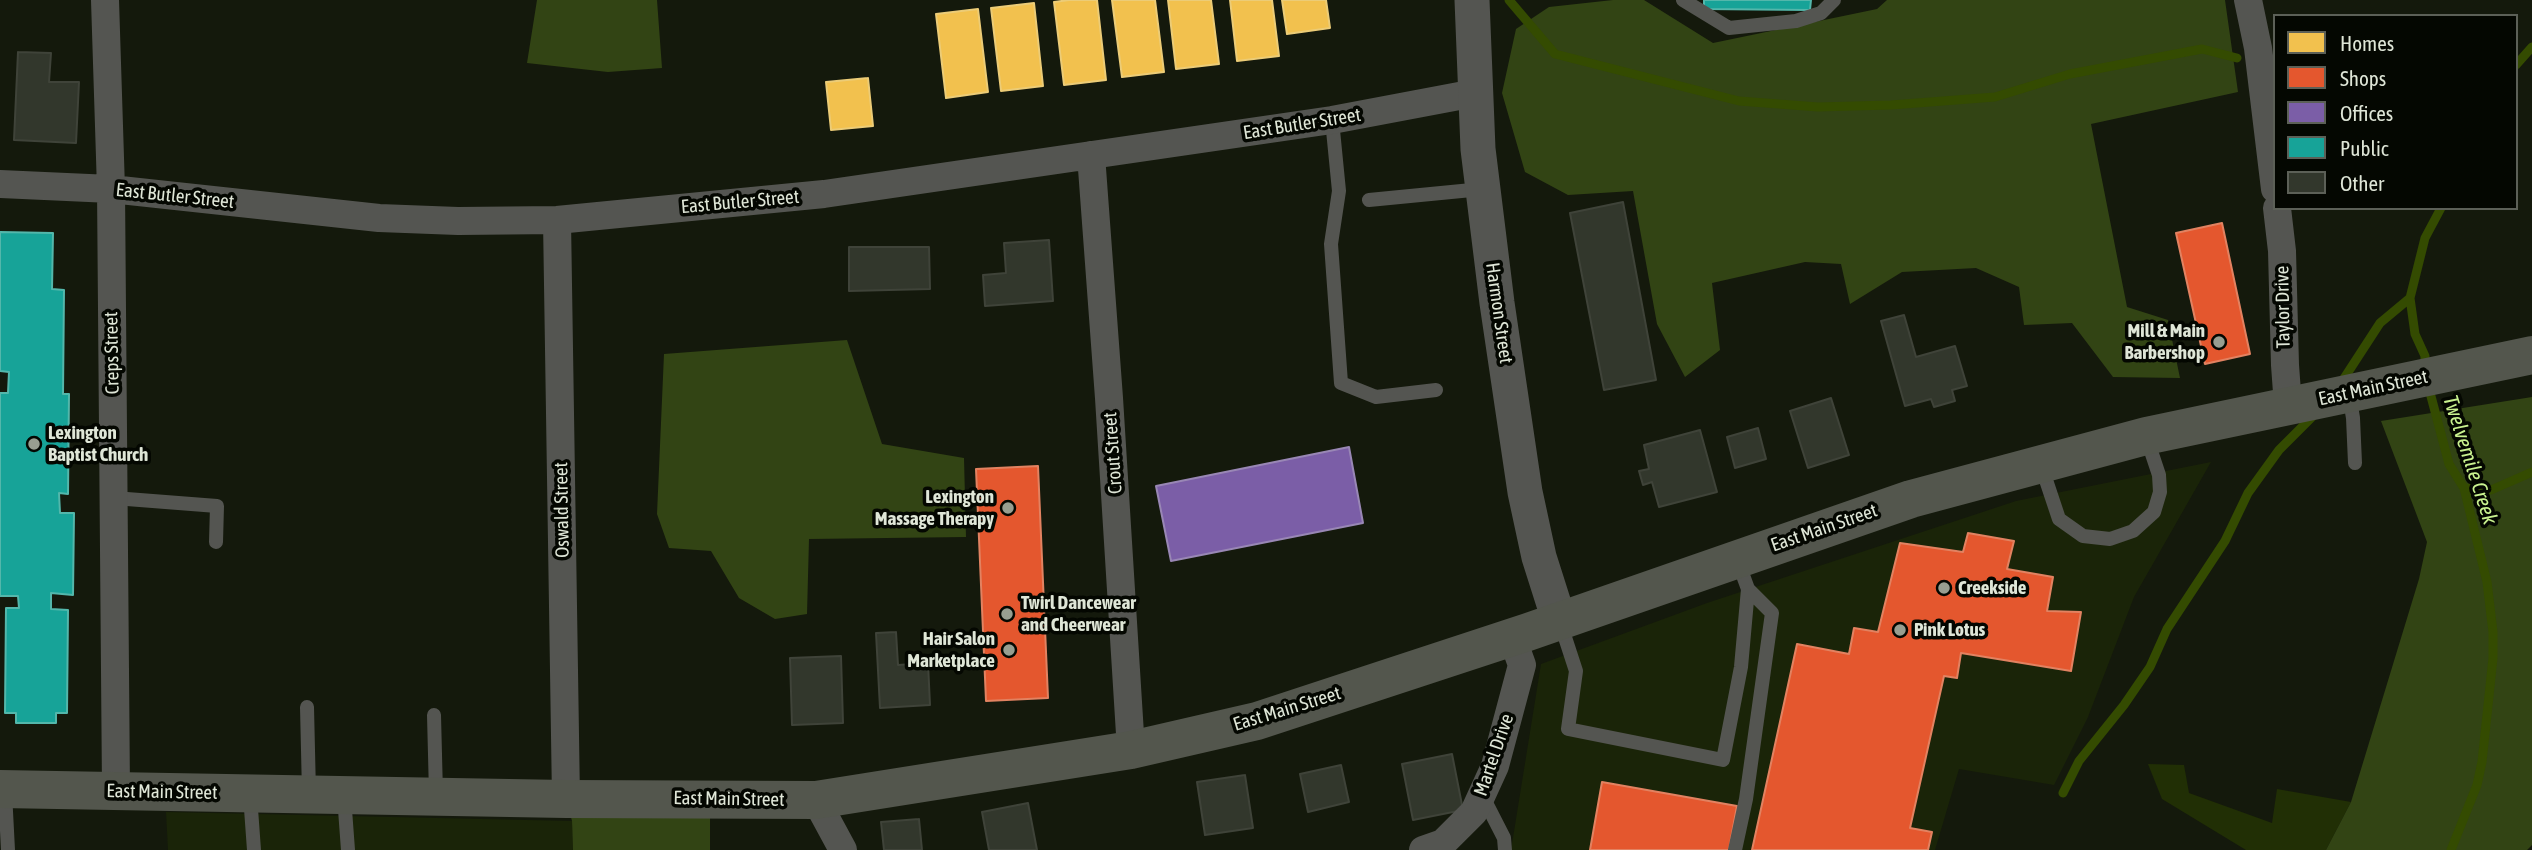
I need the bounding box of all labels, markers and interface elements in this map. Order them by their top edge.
legend [2273,14,2518,210]
text: Homes [2340,31,2394,55]
text: Shops [2340,66,2386,90]
text: Offices [2340,101,2393,125]
street label: East Butler Street [1242,103,1362,145]
text: Public [2340,136,2389,160]
text: Other [2340,171,2384,195]
street label: East Butler Street [115,178,235,214]
street label: East Butler Street [680,185,800,219]
street label: Harmon Street [1481,261,1517,365]
street label: Taylor Drive [2271,266,2295,348]
street label: Creps Street [100,311,124,395]
place label: Mill & Main Barbershop [2124,320,2205,364]
marker: Mill & Main Barbershop [2211,334,2227,350]
street label: East Main Street [2316,365,2430,411]
water label: Twelvemile Creek [2437,392,2503,528]
street label: Crout Street [1099,411,1127,495]
place label: Lexington Baptist Church [48,422,148,466]
marker: Lexington Baptist Church [26,436,42,452]
street label: Oswald Street [550,462,574,558]
place label: Lexington Massage Therapy [875,486,994,530]
street label: East Main Street [1768,499,1880,557]
marker: Lexington Massage Therapy [1000,500,1016,516]
place label: Creekside [1958,577,2026,599]
marker: Creekside [1936,580,1952,596]
place label: Twirl Dancewear and Cheerwear [1021,592,1136,636]
marker: Twirl Dancewear and Cheerwear [999,606,1015,622]
place label: Pink Lotus [1914,619,1985,641]
marker: Pink Lotus [1892,622,1908,638]
place label: Hair Salon Marketplace [907,628,995,672]
marker: Hair Salon Marketplace [1001,642,1017,658]
street label: East Main Street [1231,682,1343,736]
street label: Martel Drive [1469,711,1519,799]
street label: East Main Street [106,780,218,804]
street label: East Main Street [673,787,785,811]

